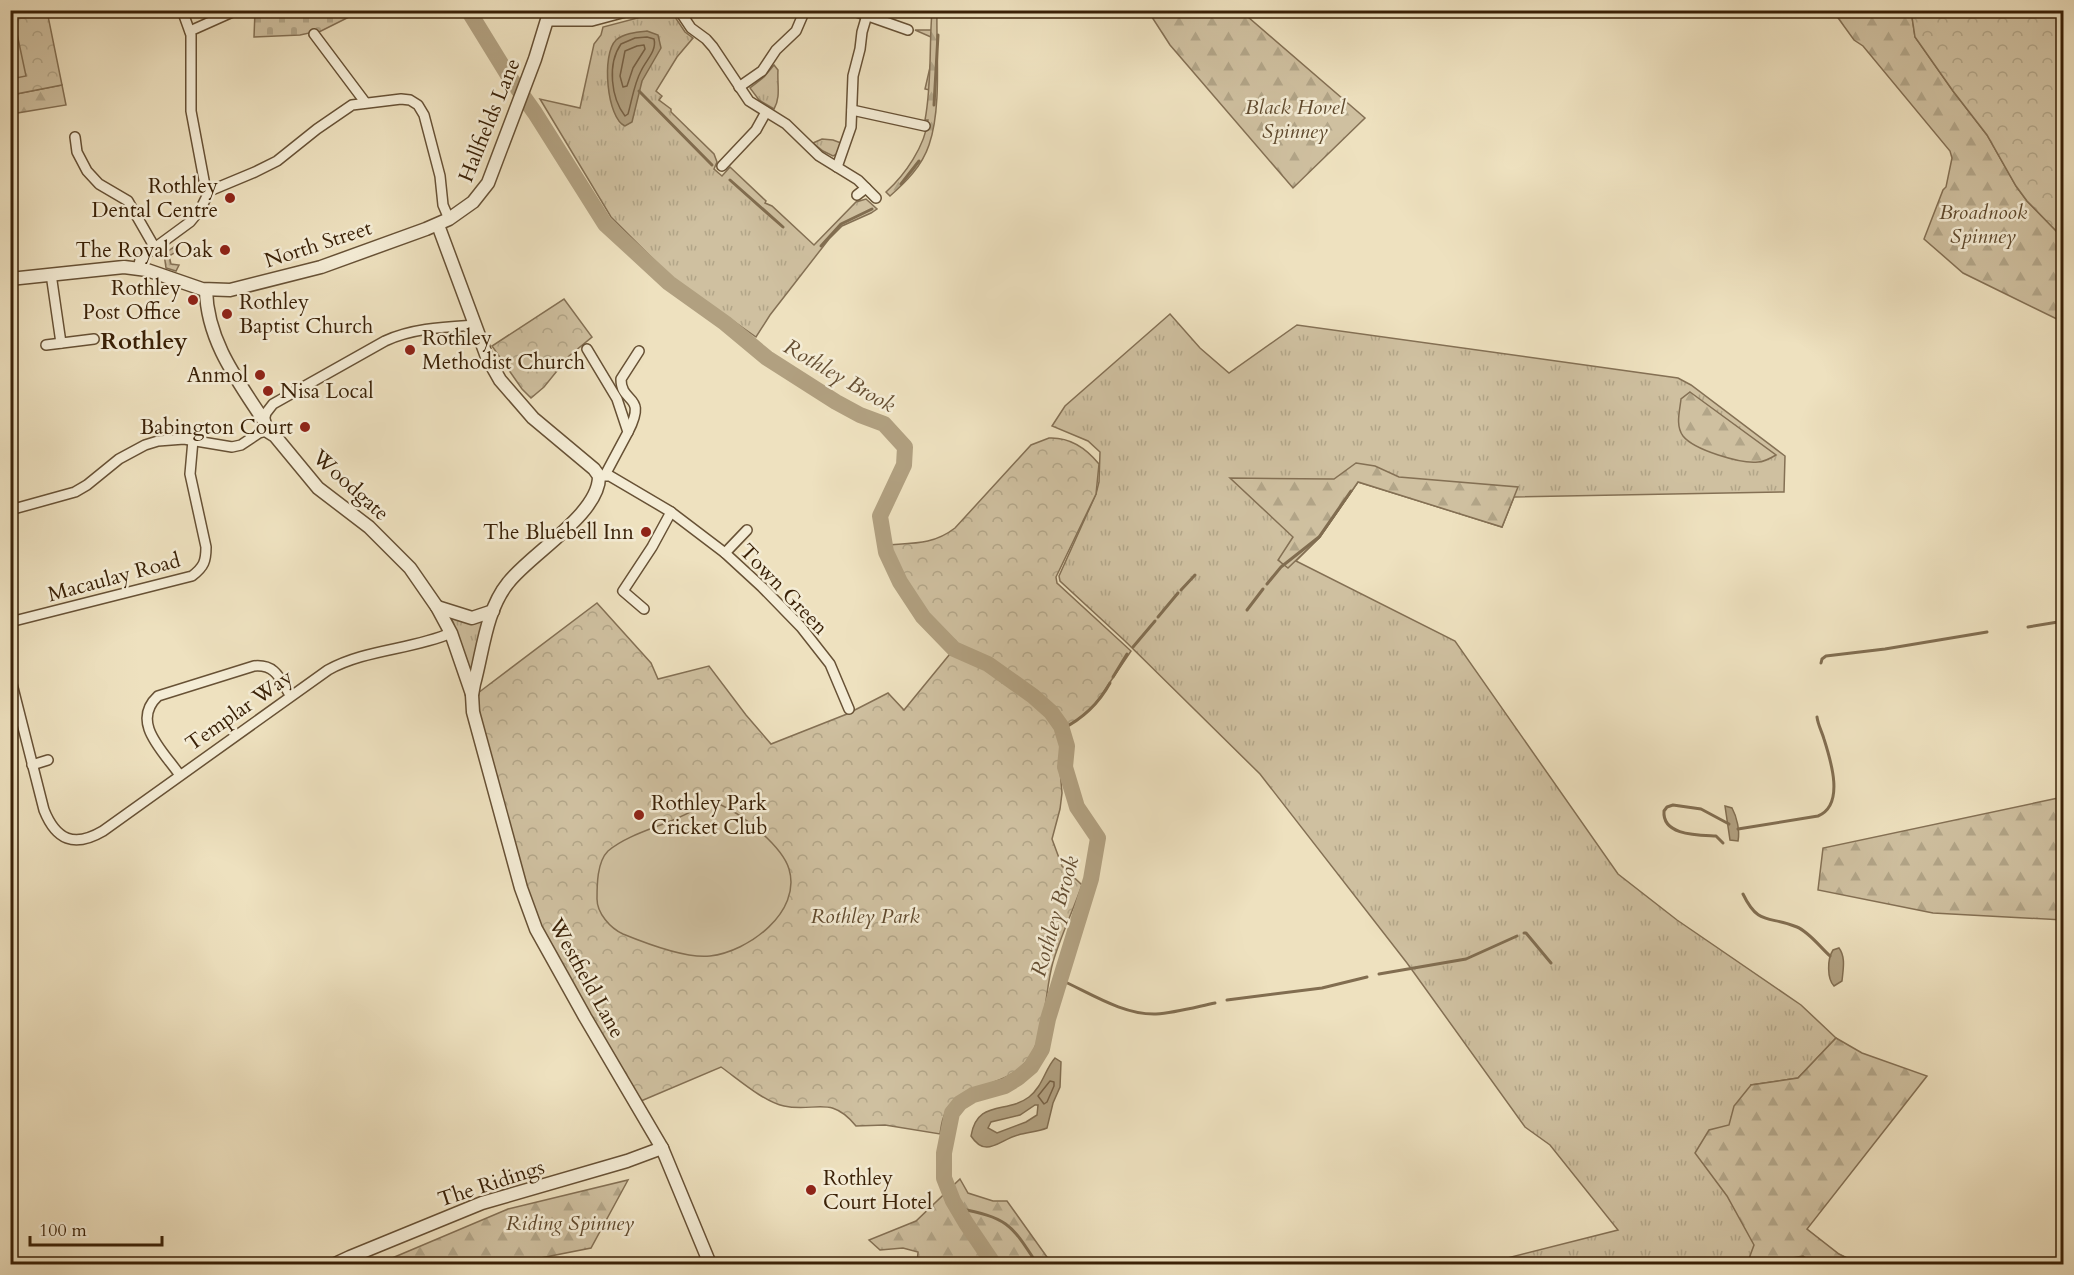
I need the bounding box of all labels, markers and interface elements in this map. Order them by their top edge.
street label: Hallfields Lane [451,54,527,186]
park label: Black Hovel Spinney [1245,93,1346,146]
place label: Rothley Dental Centre [91,172,218,225]
marker: Rothley Dental Centre [223,191,237,205]
park label: Broadnook Spinney [1939,198,2028,251]
street label: North Street [261,213,376,275]
place label: The Royal Oak [75,236,214,265]
marker: The Royal Oak [218,243,232,257]
place label: Rothley Post Office [83,274,181,327]
place label: Rothley Baptist Church [239,288,374,341]
marker: Rothley Post Office [186,293,200,307]
marker: Rothley Baptist Church [220,307,234,321]
place label: Rothley Methodist Church [422,324,586,377]
district label: Rothley [100,325,188,358]
water label: Rothley Brook [778,332,901,420]
marker: Rothley Methodist Church [403,343,417,357]
place label: Anmol [187,361,248,390]
marker: Anmol [253,368,267,382]
place label: Nisa Local [280,377,374,406]
marker: Nisa Local [261,384,275,398]
place label: Babington Court [140,413,293,442]
marker: Babington Court [298,420,312,434]
street label: Woodgate [305,442,395,528]
place label: The Bluebell Inn [483,518,634,547]
marker: The Bluebell Inn [639,525,653,539]
street label: Town Green [733,537,835,641]
street label: Macaulay Road [45,546,184,609]
street label: Templar Way [180,663,299,758]
place label: Rothley Park Cricket Club [651,789,768,842]
marker: Rothley Park Cricket Club [632,808,646,822]
water label: Rothley Brook [1023,852,1087,980]
park label: Rothley Park [810,902,920,931]
street label: Westfield Lane [541,912,632,1044]
street label: The Ridings [434,1153,548,1214]
place label: Rothley Court Hotel [823,1164,932,1217]
marker: Rothley Court Hotel [804,1183,818,1197]
scale bar [30,1209,162,1247]
park label: Riding Spinney [506,1209,634,1238]
text: 100 m [39,1218,87,1243]

